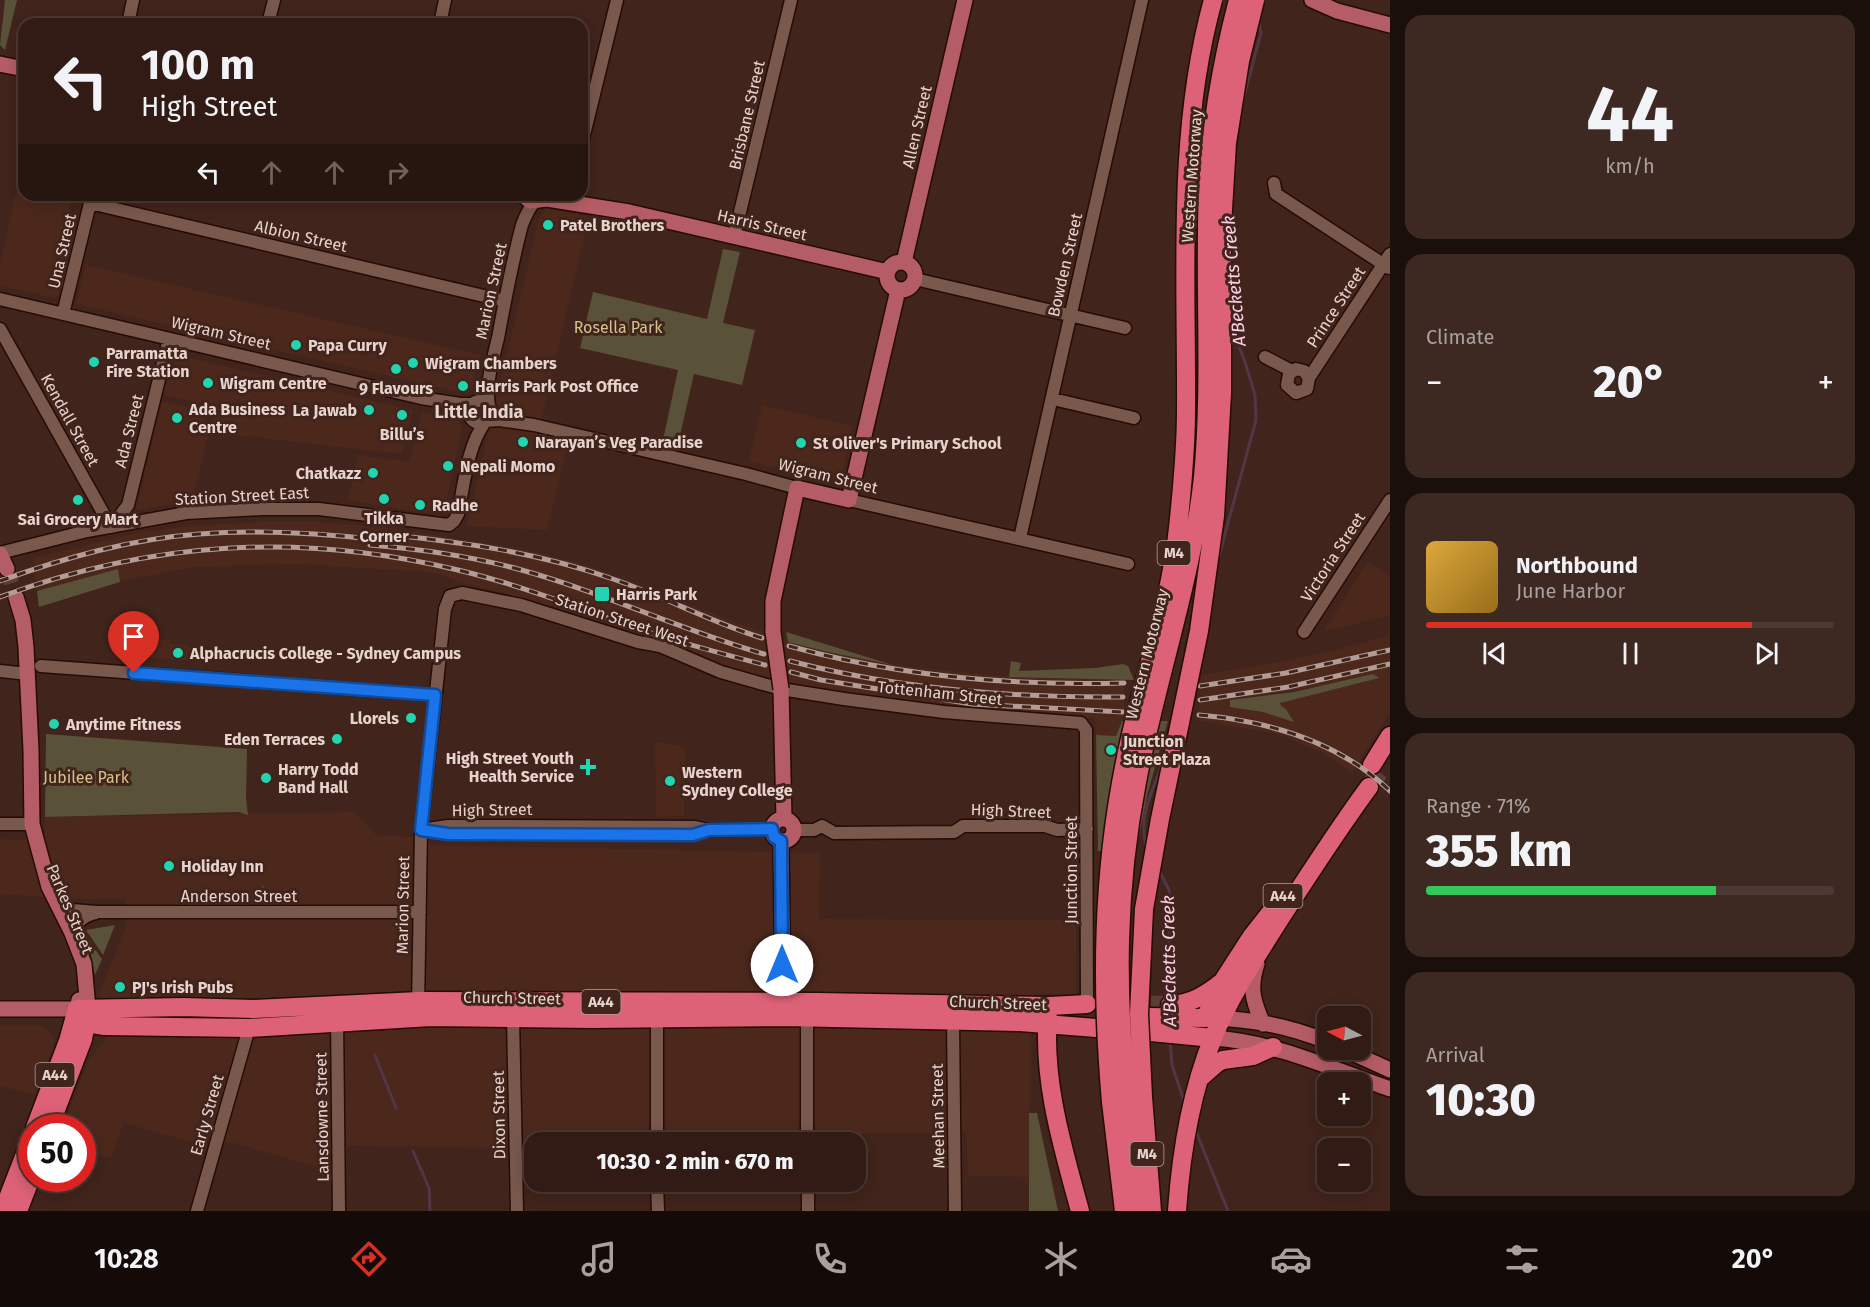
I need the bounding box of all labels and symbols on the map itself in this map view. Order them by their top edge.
street label: Brisbane Street [725,58,769,172]
street label: Allen Street [898,84,936,170]
street label: Western Motorway [1178,108,1206,243]
street label: Harris Street [715,205,809,245]
street label: Una Street [44,211,80,290]
street label: Bowden Street [1044,211,1086,319]
water label: A'Becketts Creek [1217,214,1251,348]
street label: Albion Street [253,216,349,256]
place label: Patel Brothers [560,216,664,235]
marker: Patel Brothers [541,218,555,232]
street label: Marion Street [471,241,511,341]
street label: Prince Street [1303,263,1369,351]
street label: Wigram Street [169,312,273,354]
park label: Rosella Park [574,318,663,337]
place label: Papa Curry [308,336,387,355]
marker: Papa Curry [289,338,303,352]
place label: Parramatta Fire Station [106,344,190,381]
place label: Wigram Chambers [425,354,557,373]
marker: Parramatta Fire Station [87,355,101,369]
marker: Wigram Chambers [406,356,420,370]
marker: 9 Flavours [389,362,403,376]
street label: Kendall Street [37,371,103,470]
place label: Wigram Centre [220,374,327,393]
marker: Wigram Centre [201,376,215,390]
place label: Harris Park Post Office [475,377,639,396]
place label: 9 Flavours [359,379,433,398]
marker: Harris Park Post Office [456,379,470,393]
street label: Ada Street [111,392,147,470]
place label: Ada Business Centre [188,400,286,437]
place label: La Jawab [293,401,357,420]
district label: Little India [435,401,524,423]
marker: La Jawab [362,403,376,417]
marker: Billu’s [395,408,409,422]
marker: Ada Business Centre [170,411,184,425]
place label: Billu’s [380,425,425,444]
place label: Narayan’s Veg Paradise [535,433,703,452]
place label: St Oliver's Primary School [813,434,1002,453]
marker: Narayan’s Veg Paradise [516,435,530,449]
marker: St Oliver's Primary School [794,436,808,450]
street label: Wigram Street [776,454,880,498]
place label: Nepali Momo [460,457,555,476]
marker: Nepali Momo [441,459,455,473]
place label: Chatkazz [296,464,362,483]
marker: Chatkazz [366,466,380,480]
street label: Station Street East [175,483,310,509]
marker: Tikka Corner [377,492,391,506]
marker: Sai Grocery Mart [71,493,85,507]
place label: Radhe [432,496,478,515]
marker: Radhe [413,498,427,512]
street label: Victoria Street [1297,508,1369,605]
place label: Tikka Corner [359,509,409,546]
place label: Sai Grocery Mart [18,510,139,529]
road number: M4 [1158,541,1190,565]
marker: Harris Park [593,585,611,603]
place label: Harris Park [616,585,697,604]
street label: Western Motorway [1122,587,1172,721]
street label: Station Street West [553,589,691,651]
pin [108,611,159,673]
place label: Alphacrucis College - Sydney Campus [189,644,461,663]
marker: Alphacrucis College - Sydney Campus [171,646,185,660]
street label: Tottenham Street [877,677,1004,709]
place label: Llorels [350,709,399,728]
marker: Llorels [404,711,418,725]
place label: Anytime Fitness [65,715,181,734]
marker: Anytime Fitness [47,717,61,731]
place label: Eden Terraces [224,730,325,749]
marker: Eden Terraces [330,732,344,746]
place label: Junction Street Plaza [1122,732,1211,769]
marker: Junction Street Plaza [1104,743,1118,757]
place label: High Street Youth Health Service [446,749,574,786]
marker: High Street Youth Health Service [579,758,597,776]
place label: Harry Todd Band Hall [278,760,359,797]
place label: Western Sydney College [682,763,793,800]
park label: Jubilee Park [43,768,130,787]
marker: Harry Todd Band Hall [259,771,273,785]
marker: Western Sydney College [663,774,677,788]
street label: High Street [451,800,533,820]
street label: High Street [970,800,1052,822]
street label: Junction Street [1062,816,1081,924]
street label: Marion Street [393,856,413,954]
place label: Holiday Inn [181,857,264,876]
marker: Holiday Inn [162,859,176,873]
street label: Parkes Street [43,861,97,957]
road number: A44 [1264,884,1302,908]
street label: Anderson Street [181,887,298,906]
water label: A'Becketts Creek [1157,895,1181,1028]
position arrow [750,933,814,997]
place label: PJ's Irish Pubs [132,978,234,997]
marker: PJ's Irish Pubs [113,980,127,994]
street label: Church Street [463,988,561,1008]
road number: A44 [582,990,620,1014]
street label: Church Street [949,992,1047,1014]
north arrow [1317,1006,1371,1060]
street label: Lansdowne Street [311,1052,333,1182]
road number: A44 [36,1063,74,1087]
street label: Meehan Street [928,1063,948,1169]
street label: Dixon Street [489,1070,509,1160]
street label: Early Street [186,1072,228,1158]
speed limit sign: 50 [18,1114,96,1192]
road number: M4 [1130,1142,1164,1166]

